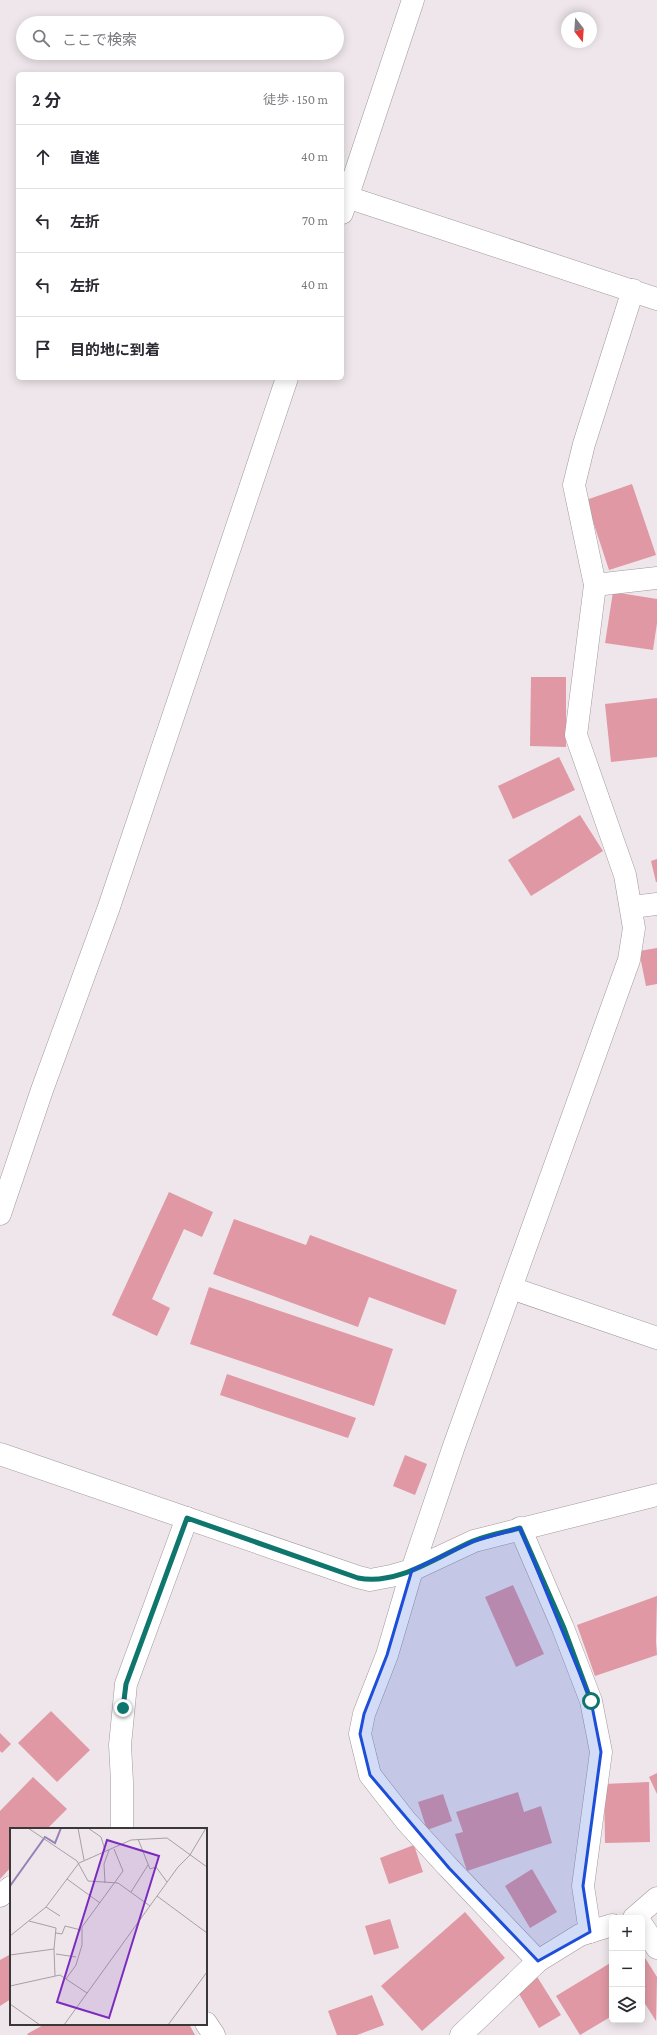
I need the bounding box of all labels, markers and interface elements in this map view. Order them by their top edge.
north arrow [561,12,597,48]
search box [16,16,344,60]
icon: search [30,27,52,49]
text: ここで検索 [62,32,137,48]
text: 2 分 [32,91,61,110]
text: 徒歩 · 150 m [263,92,328,107]
icon: ahead [32,146,54,168]
text: 40 m [301,149,328,164]
text: 直進 [70,150,100,166]
icon: left [32,210,54,232]
text: 70 m [302,213,328,228]
text: 左折 [70,214,100,230]
icon: left [32,274,54,296]
text: 40 m [301,277,328,292]
text: 左折 [70,278,100,294]
icon: arrive [32,338,54,360]
text: 目的地に到着 [70,342,160,358]
route start [582,1692,600,1710]
route end [114,1699,132,1717]
inset map [10,1828,207,2025]
map controls [609,1915,645,2023]
button: + [609,1915,645,1951]
button: − [609,1951,645,1987]
button: layers [609,1987,645,2023]

